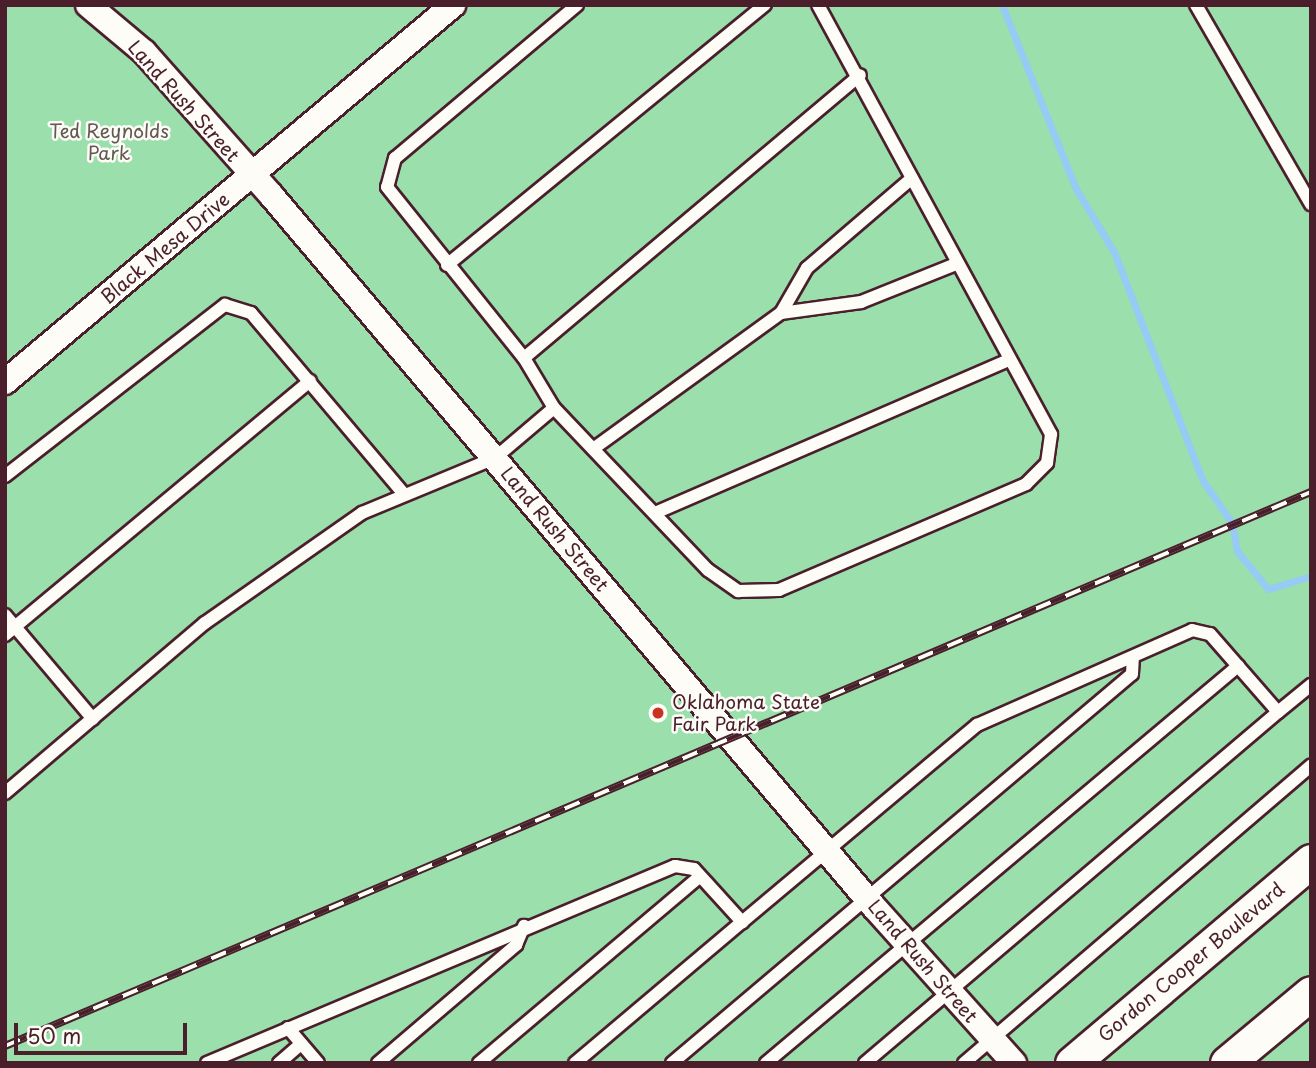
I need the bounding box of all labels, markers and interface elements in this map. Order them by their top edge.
street label: Land Rush Street [123,35,245,167]
park label: Ted Reynolds Park [49,120,169,164]
street label: Black Mesa Drive [96,188,234,308]
street label: Land Rush Street [496,461,614,597]
place label: Oklahoma State Fair Park [672,691,820,735]
marker: Oklahoma State Fair Park [650,705,666,721]
street label: Gordon Cooper Boulevard [1093,877,1289,1047]
street label: Land Rush Street [863,894,983,1028]
scale bar [18,1009,191,1052]
text: 50 m [27,1019,81,1051]

